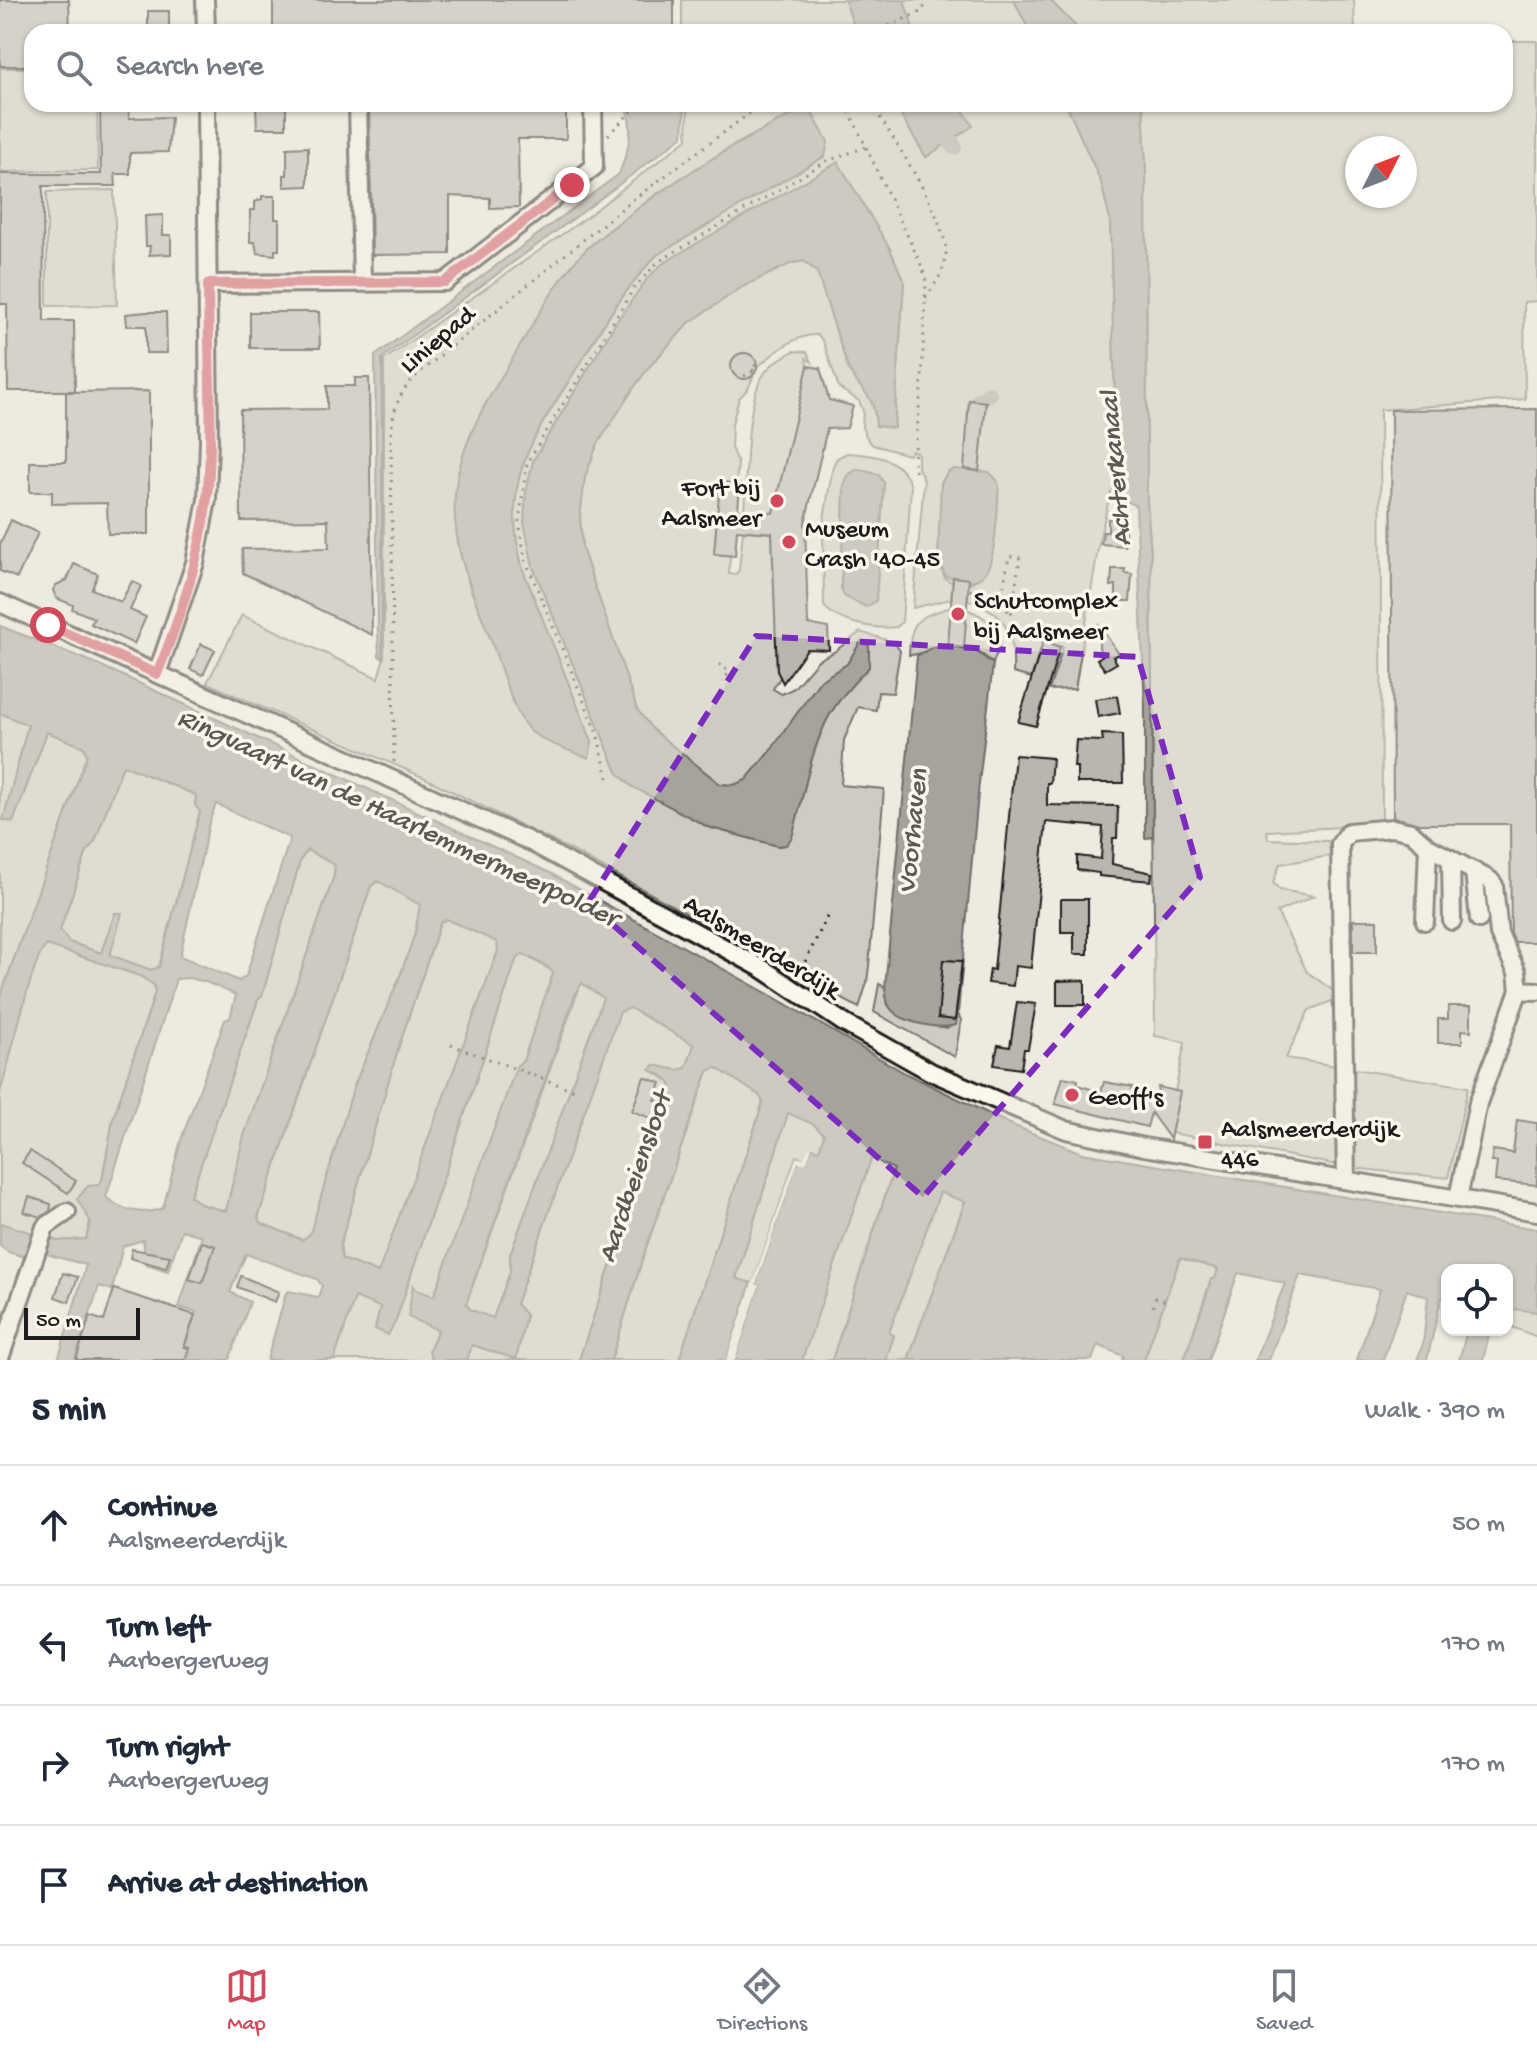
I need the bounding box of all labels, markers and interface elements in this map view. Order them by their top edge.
search box [24,24,1513,112]
icon: search [52,46,96,90]
text: Search here [116,51,264,86]
north arrow [1345,136,1417,208]
route end [554,167,590,203]
street label: Liniepad [395,300,484,382]
water label: Achterkanaal [1094,388,1141,547]
place label: Fort bij Aalsmeer [661,475,764,536]
marker: Fort bij Aalsmeer [768,492,786,510]
place label: Museum Crash '40-45 [805,516,940,577]
marker: Museum Crash '40-45 [780,533,798,551]
place label: Schutcomplex bij Aalsmeer [974,588,1118,649]
marker: Schutcomplex bij Aalsmeer [949,605,967,623]
route start [30,607,66,643]
water label: Ringvaart van de Haarlemmermeerpolder [172,702,627,938]
water label: Voorhaven [892,767,938,895]
street label: Aalsmeerderdijk [677,890,847,1009]
water label: Aardbeiensloot [592,1083,682,1267]
place label: Geoff's [1088,1084,1165,1115]
marker: Geoff's [1063,1086,1081,1104]
place label: Aalsmeerderdijk 446 [1221,1116,1401,1177]
marker: Aalsmeerderdijk 446 [1196,1133,1214,1151]
map controls [1441,1264,1513,1336]
button: locate [1441,1264,1513,1336]
scale bar [24,1304,140,1340]
text: 50 m [36,1309,81,1335]
text: 5 min [32,1392,106,1432]
text: Walk · 390 m [1365,1397,1505,1428]
text: Continue [108,1492,217,1527]
icon: ahead [32,1503,76,1547]
text: 50 m [1452,1510,1505,1541]
text: Aalsmeerderdijk [108,1527,285,1558]
text: Turn left [108,1612,209,1647]
icon: left [32,1623,76,1667]
text: 170 m [1442,1630,1505,1661]
text: Aarbergerweg [108,1647,269,1678]
text: Turn right [108,1732,228,1767]
icon: right [32,1743,76,1787]
text: 170 m [1442,1750,1505,1781]
text: Aarbergerweg [108,1767,269,1798]
icon: arrive [32,1863,76,1907]
text: Arrive at destination [108,1868,368,1903]
tab: Map [225,1964,269,2038]
tab: Directions [718,1964,807,2038]
tab: Saved [1256,1964,1312,2038]

